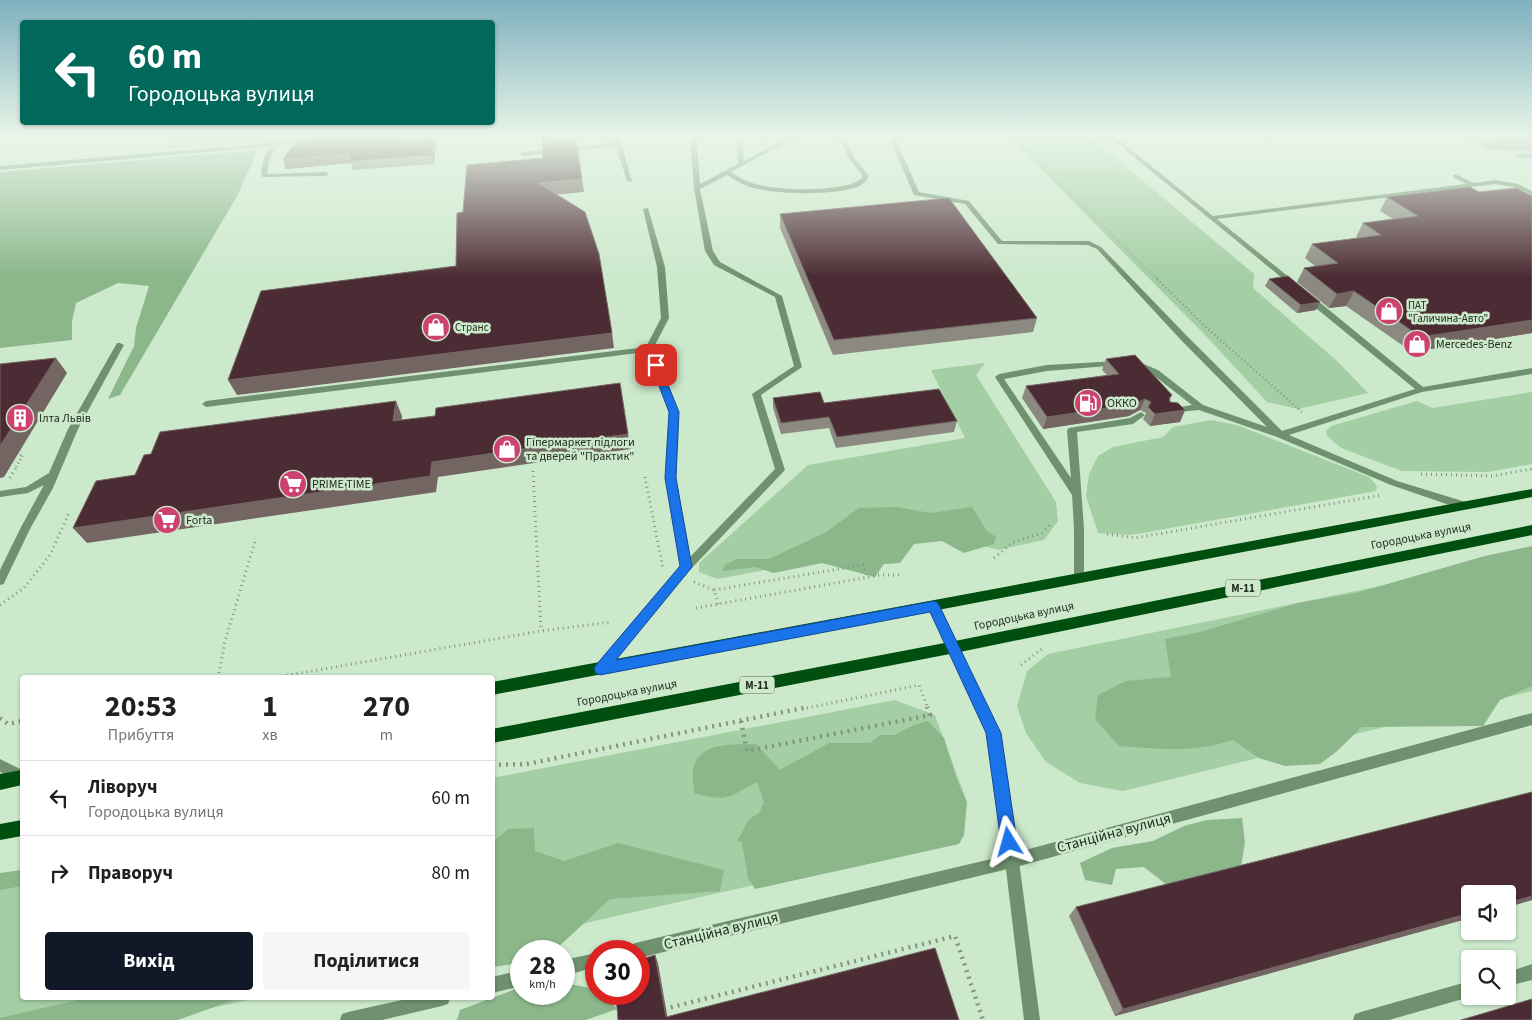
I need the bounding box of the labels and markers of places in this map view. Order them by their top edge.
shop icon: ПАТ "Галичина-Авто" [1374,296,1404,326]
place label: ПАТ "Галичина-Авто" [1408,298,1488,326]
shop icon: Странс [421,312,451,342]
place label: Странс [455,320,489,335]
shop icon: Mercedes-Benz [1402,329,1432,359]
place label: Mercedes-Benz [1436,336,1512,353]
pin [635,344,677,386]
fuel station icon: ОККО [1073,388,1103,418]
place label: ОККО [1107,395,1137,412]
building icon: Ілта Львів [5,403,35,433]
place label: Ілта Львів [39,410,91,427]
shop icon: Гіпермаркет підлоги та дверей "Практик" [492,434,522,464]
place label: Гіпермаркет підлоги та дверей "Практик" [526,434,635,465]
supermarket icon: PRIME TIME [278,469,308,499]
place label: PRIME TIME [312,476,371,493]
supermarket icon: Forta [152,505,182,535]
place label: Forta [186,512,212,529]

